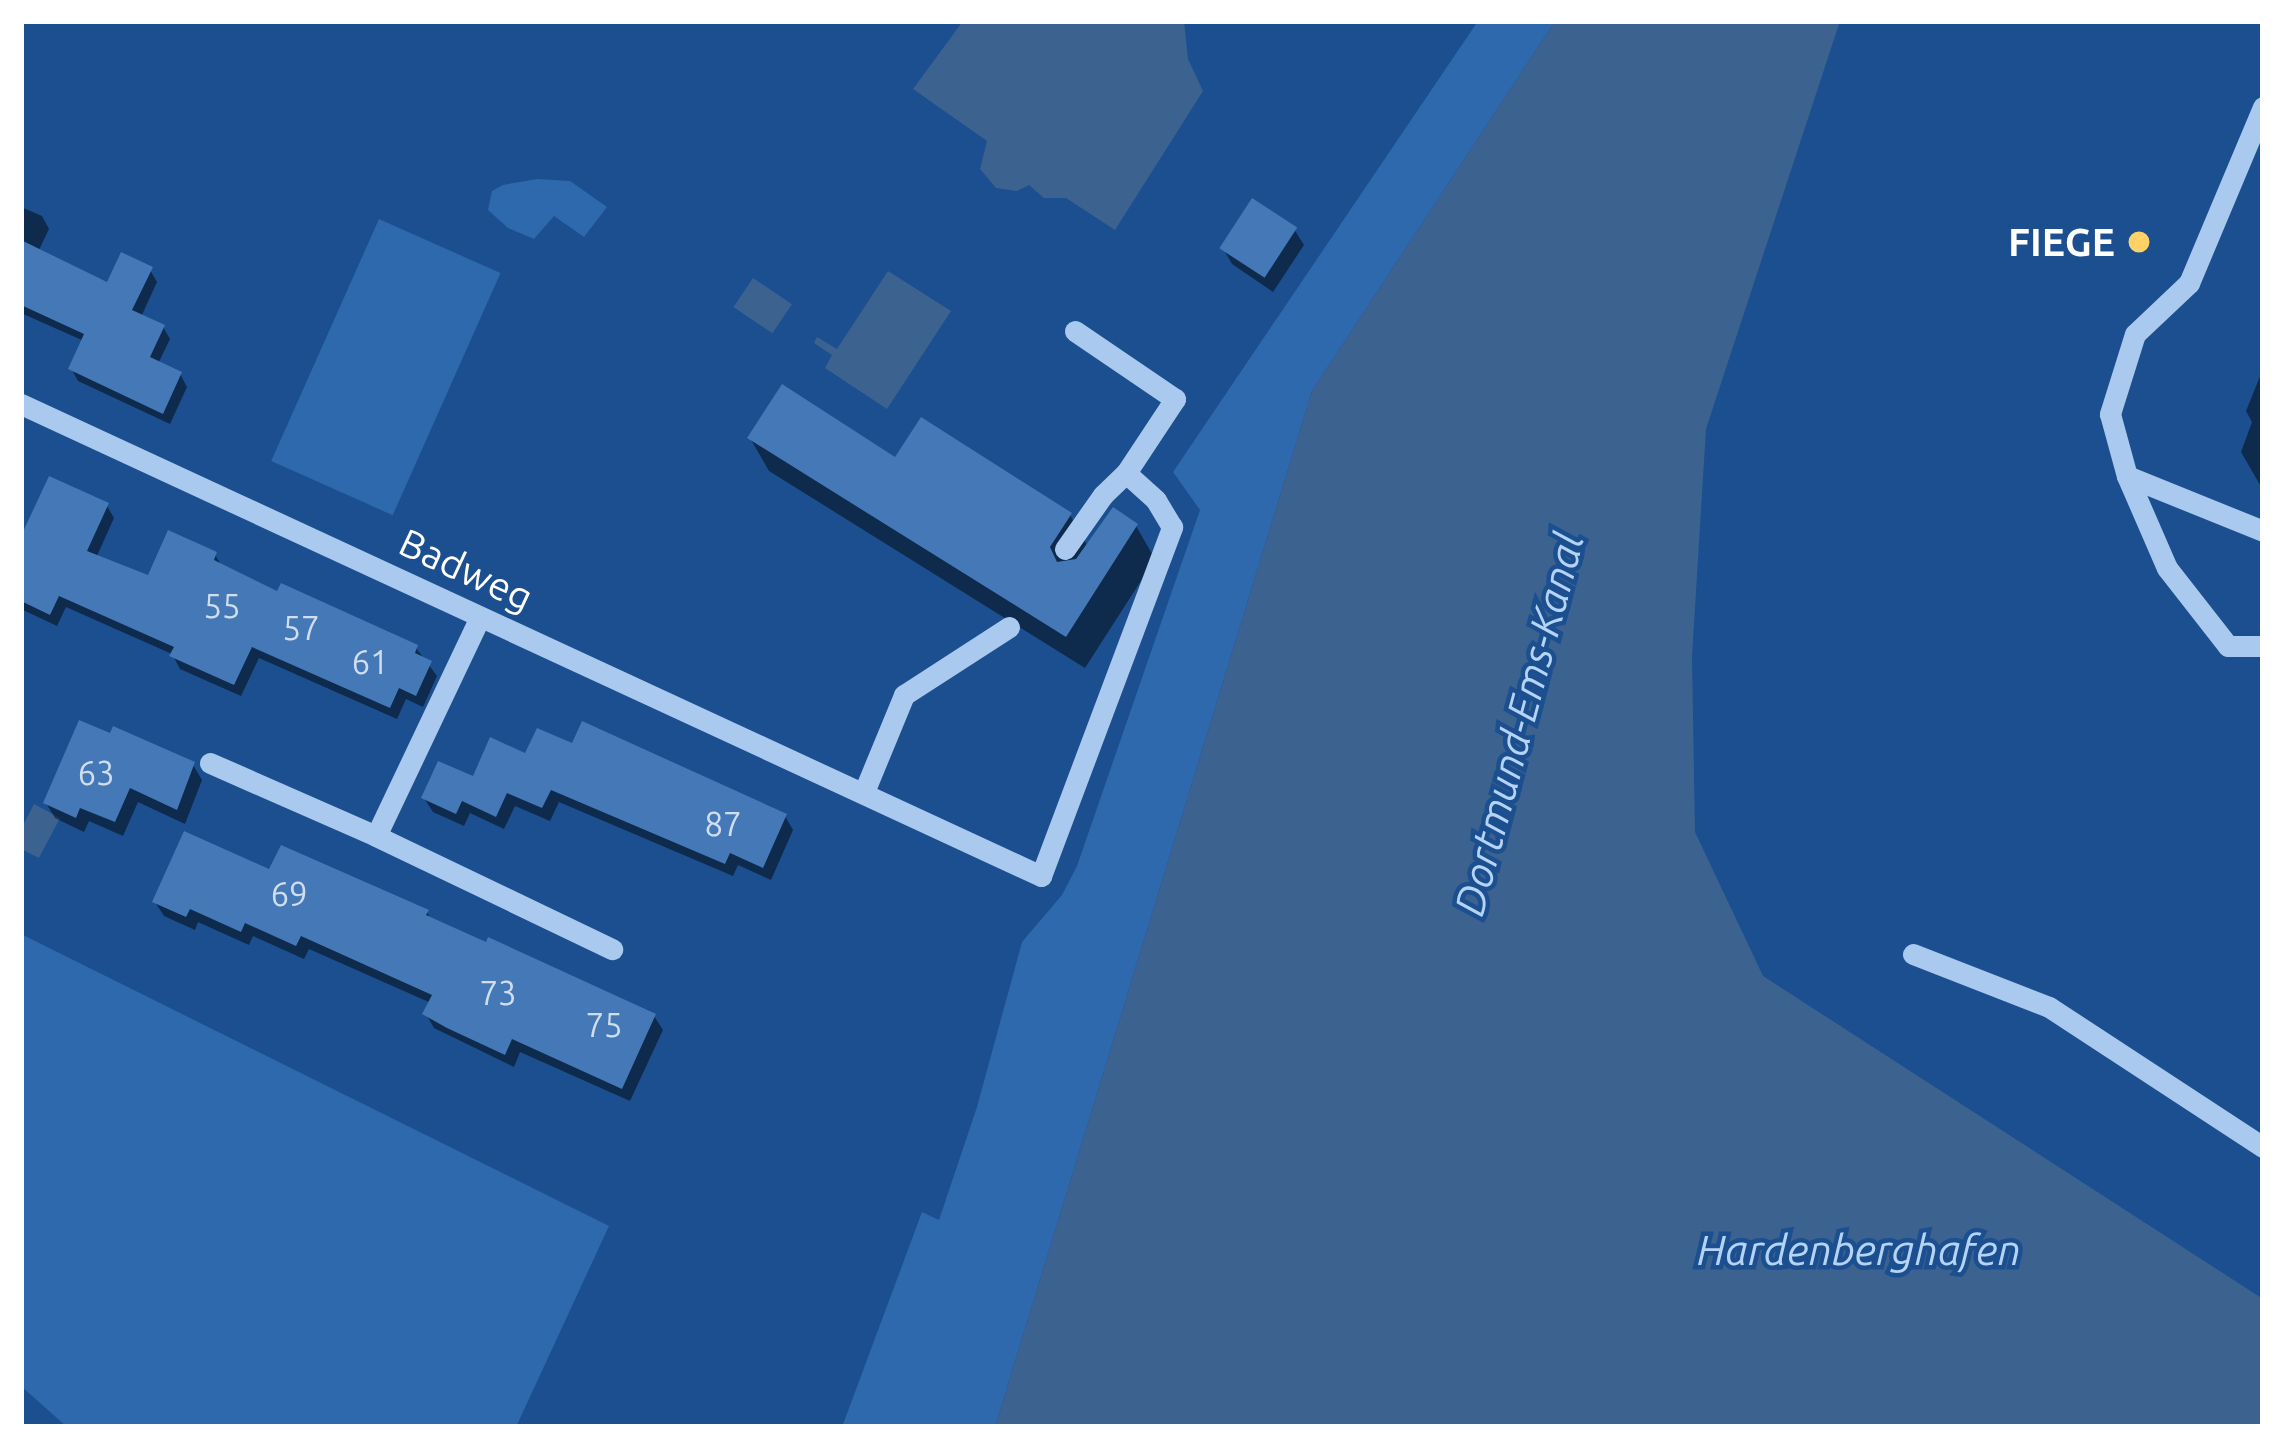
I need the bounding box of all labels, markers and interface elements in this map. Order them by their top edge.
place label: FIEGE [2008,219,2115,265]
marker: FIEGE [2126,229,2152,255]
street label: Badweg [392,519,540,621]
water label: Dortmund-Ems-Kanal [1444,527,1594,921]
house number: 55 [203,586,241,626]
house number: 57 [282,608,320,648]
house number: 61 [351,642,389,682]
house number: 63 [77,753,115,793]
house number: 87 [704,804,742,844]
house number: 69 [270,874,308,914]
house number: 73 [479,973,517,1013]
house number: 75 [585,1005,623,1045]
water label: Hardenberghafen [1697,1225,2021,1275]

